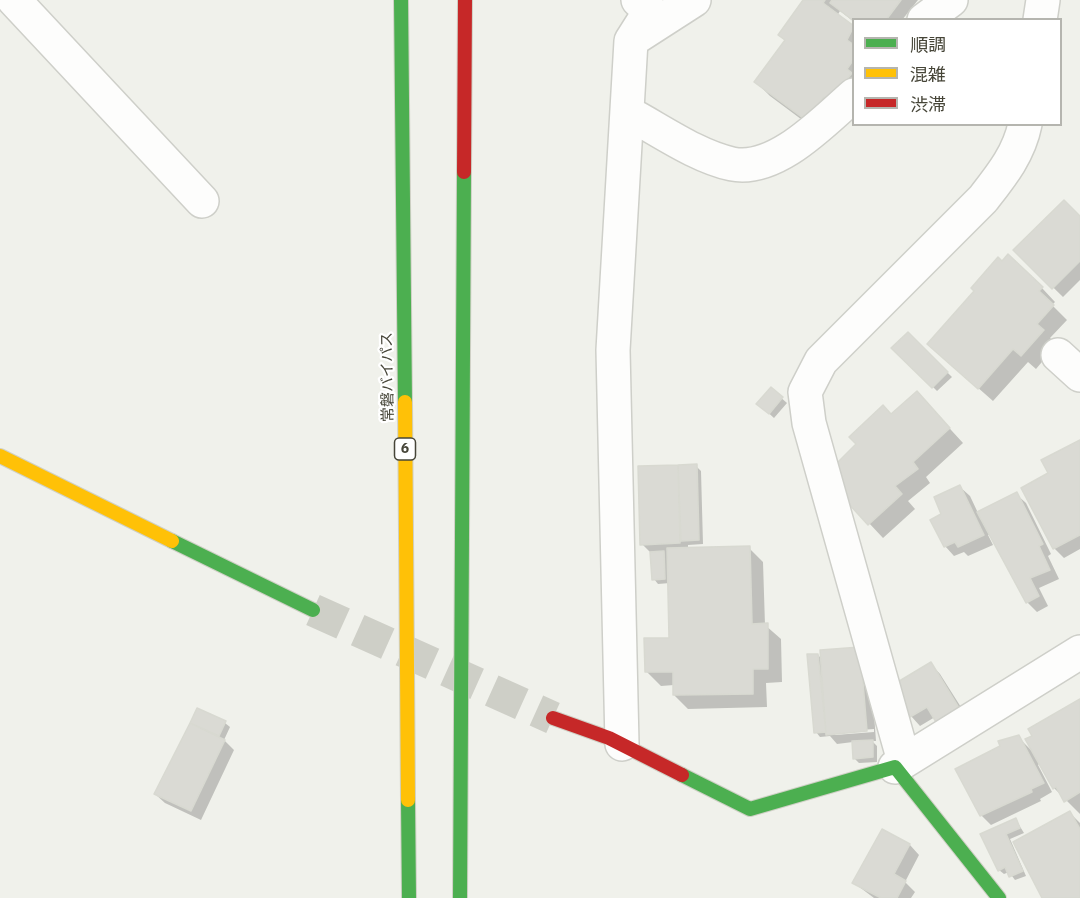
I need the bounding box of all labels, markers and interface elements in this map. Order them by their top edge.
legend [852,18,1062,126]
text: 順調 [910,33,946,56]
text: 混雑 [910,63,946,86]
text: 渋滞 [910,93,946,116]
street label: 常磐バイパス [378,332,398,422]
road number: 6 [394,438,416,460]

